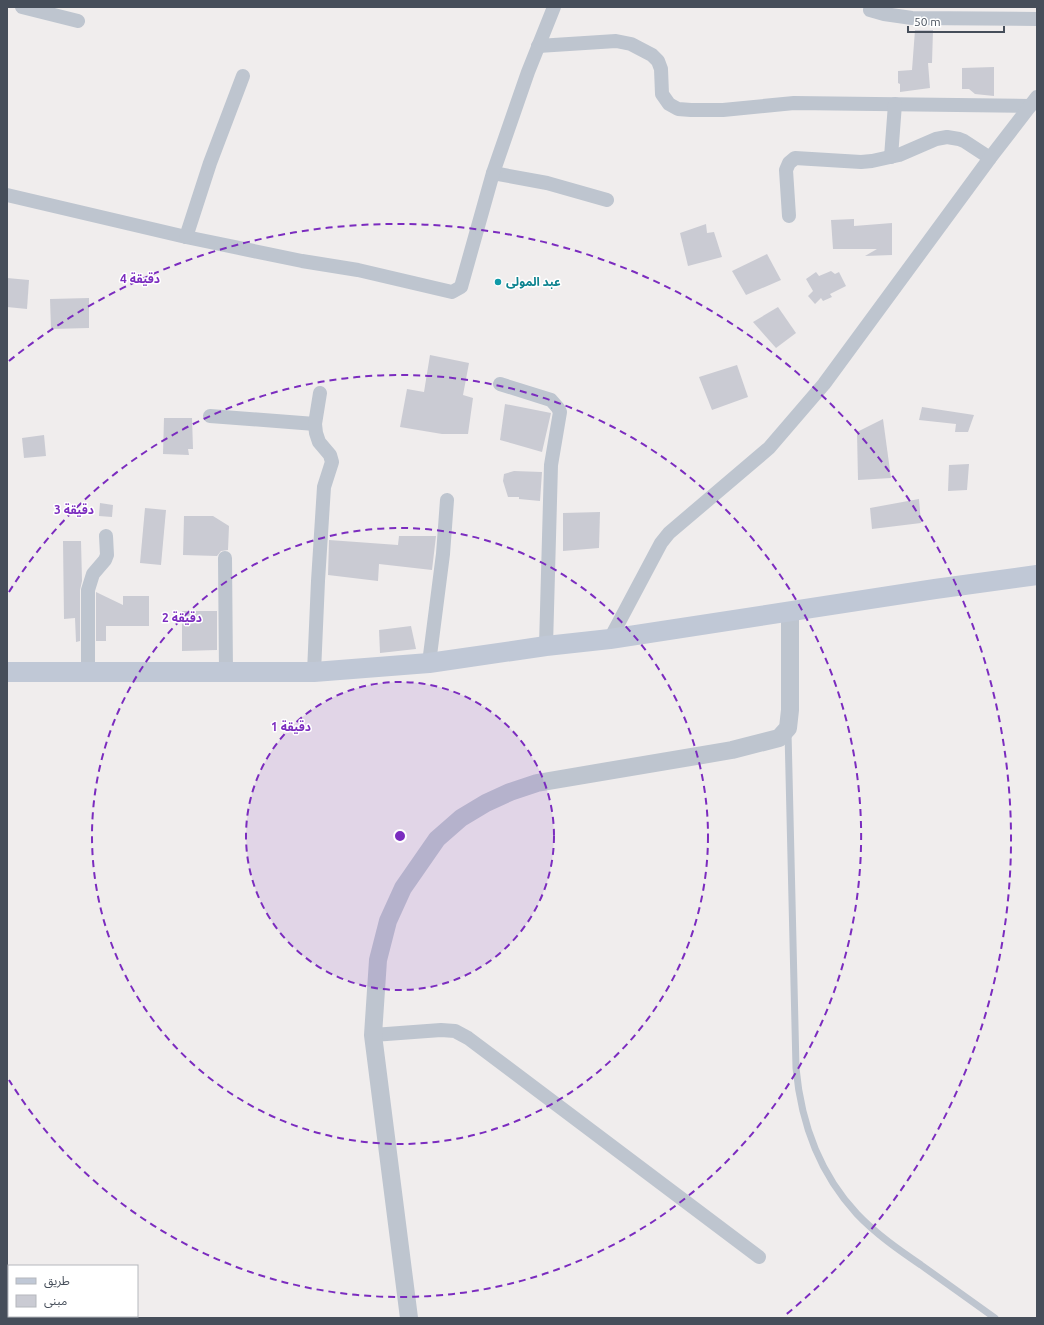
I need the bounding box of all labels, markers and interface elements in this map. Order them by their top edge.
scale bar [908,8,1004,34]
text: 50 m [914,15,941,28]
text: 4 دقيقة [120,272,160,286]
place label: عبد المولى [506,275,561,289]
marker: عبد المولى [493,277,503,287]
text: 3 دقيقة [54,503,94,517]
text: 2 دقيقة [162,611,202,625]
text: 1 دقيقة [271,720,311,734]
centre of rings [393,829,407,843]
legend [8,1265,138,1317]
text: طريق [44,1274,70,1289]
text: مبنى [44,1294,67,1308]

